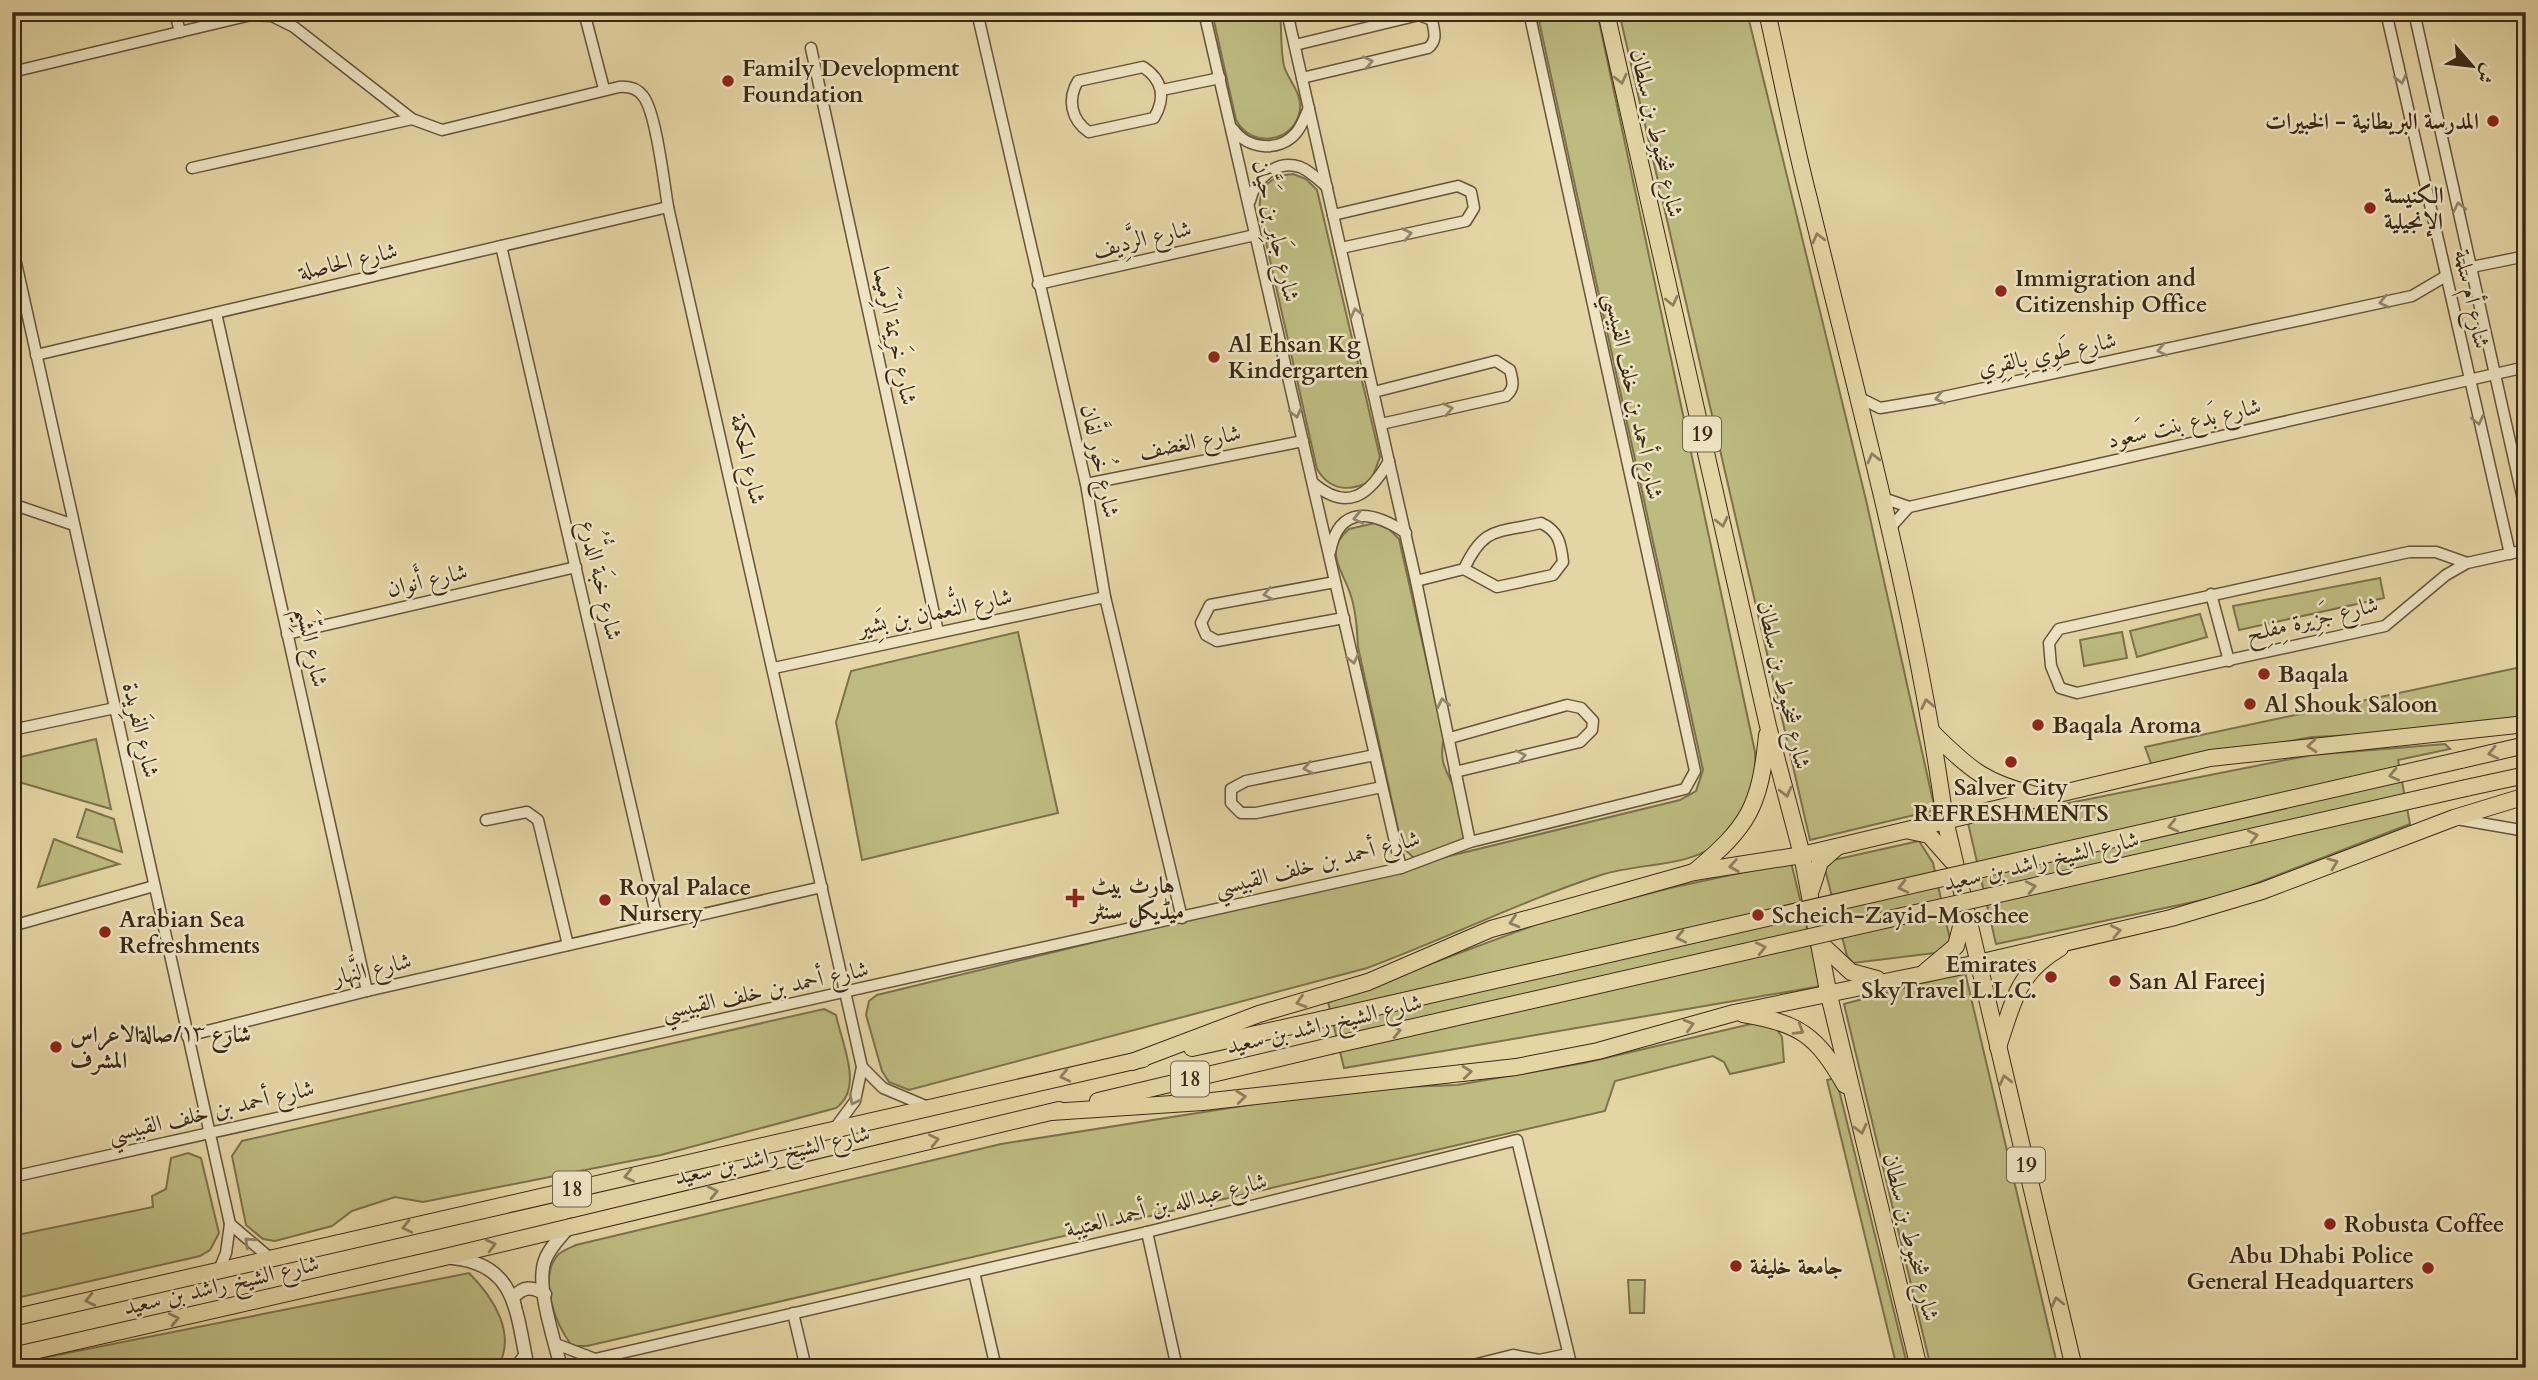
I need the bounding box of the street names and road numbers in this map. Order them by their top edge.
street label: شارع شخبوط بن سلطان [1619,46,1691,221]
street label: شارع جَابِر بن حَيَّان [1241,156,1311,306]
street label: شارع الرَّدِيف [1089,209,1195,269]
street label: شارع الحاصلة [295,235,401,292]
street label: شارع أم سلمة [2442,246,2499,352]
street label: شارع خَرِيمة الرِّمَيما [861,264,926,409]
street label: شارع أحمد بن خلف القبيسي [1591,289,1672,504]
street label: شارع طَوِي بِالقِرِي [1975,323,2120,388]
street label: شارع بَدع بنت سَعود [2104,389,2265,460]
street label: شارع خُور لفَّان [1069,400,1131,522]
street label: شارع الحكمة [719,411,773,508]
road number: 19 [1683,416,1721,452]
street label: شارع الغضف [1136,417,1244,471]
street label: شارع خبَة الدُّرُع [568,515,637,644]
street label: شارع أَنوان [383,551,471,608]
street label: شارع النُّعمان بن بَشِير [852,574,1016,648]
street label: شارع جَزِيرة مِفلِح [2243,588,2382,654]
street label: شارع شخبوط بن سلطان [1746,598,1818,773]
street label: شارع الشِّيَم [282,604,337,691]
street label: شارع الفَرِيدة [111,679,168,782]
street label: شارع أحمد بن خلف القبيسي [1211,821,1425,909]
street label: شارع الشيخ راشد بن سعيد [1940,823,2143,903]
street label: شارع النَّهار [327,941,415,997]
street label: شارع أحمد بن خلف القبيسي [658,952,873,1033]
street label: شارع الشيخ راشد بن سعيد [1223,986,1426,1066]
road number: 18 [1171,1062,1209,1096]
street label: شارع أحمد بن خلف القبيسي [105,1071,319,1156]
street label: شارع الشيخ راشد بن سعيد [671,1117,874,1197]
road number: 19 [2007,1148,2045,1182]
street label: شارع شخبوط بن سلطان [1871,1150,1947,1325]
street label: شارع عبدالله بن أحمد العتيبة [1062,1164,1271,1249]
road number: 18 [553,1172,591,1206]
street label: شارع الشيخ راشد بن سعيد [120,1247,323,1327]

